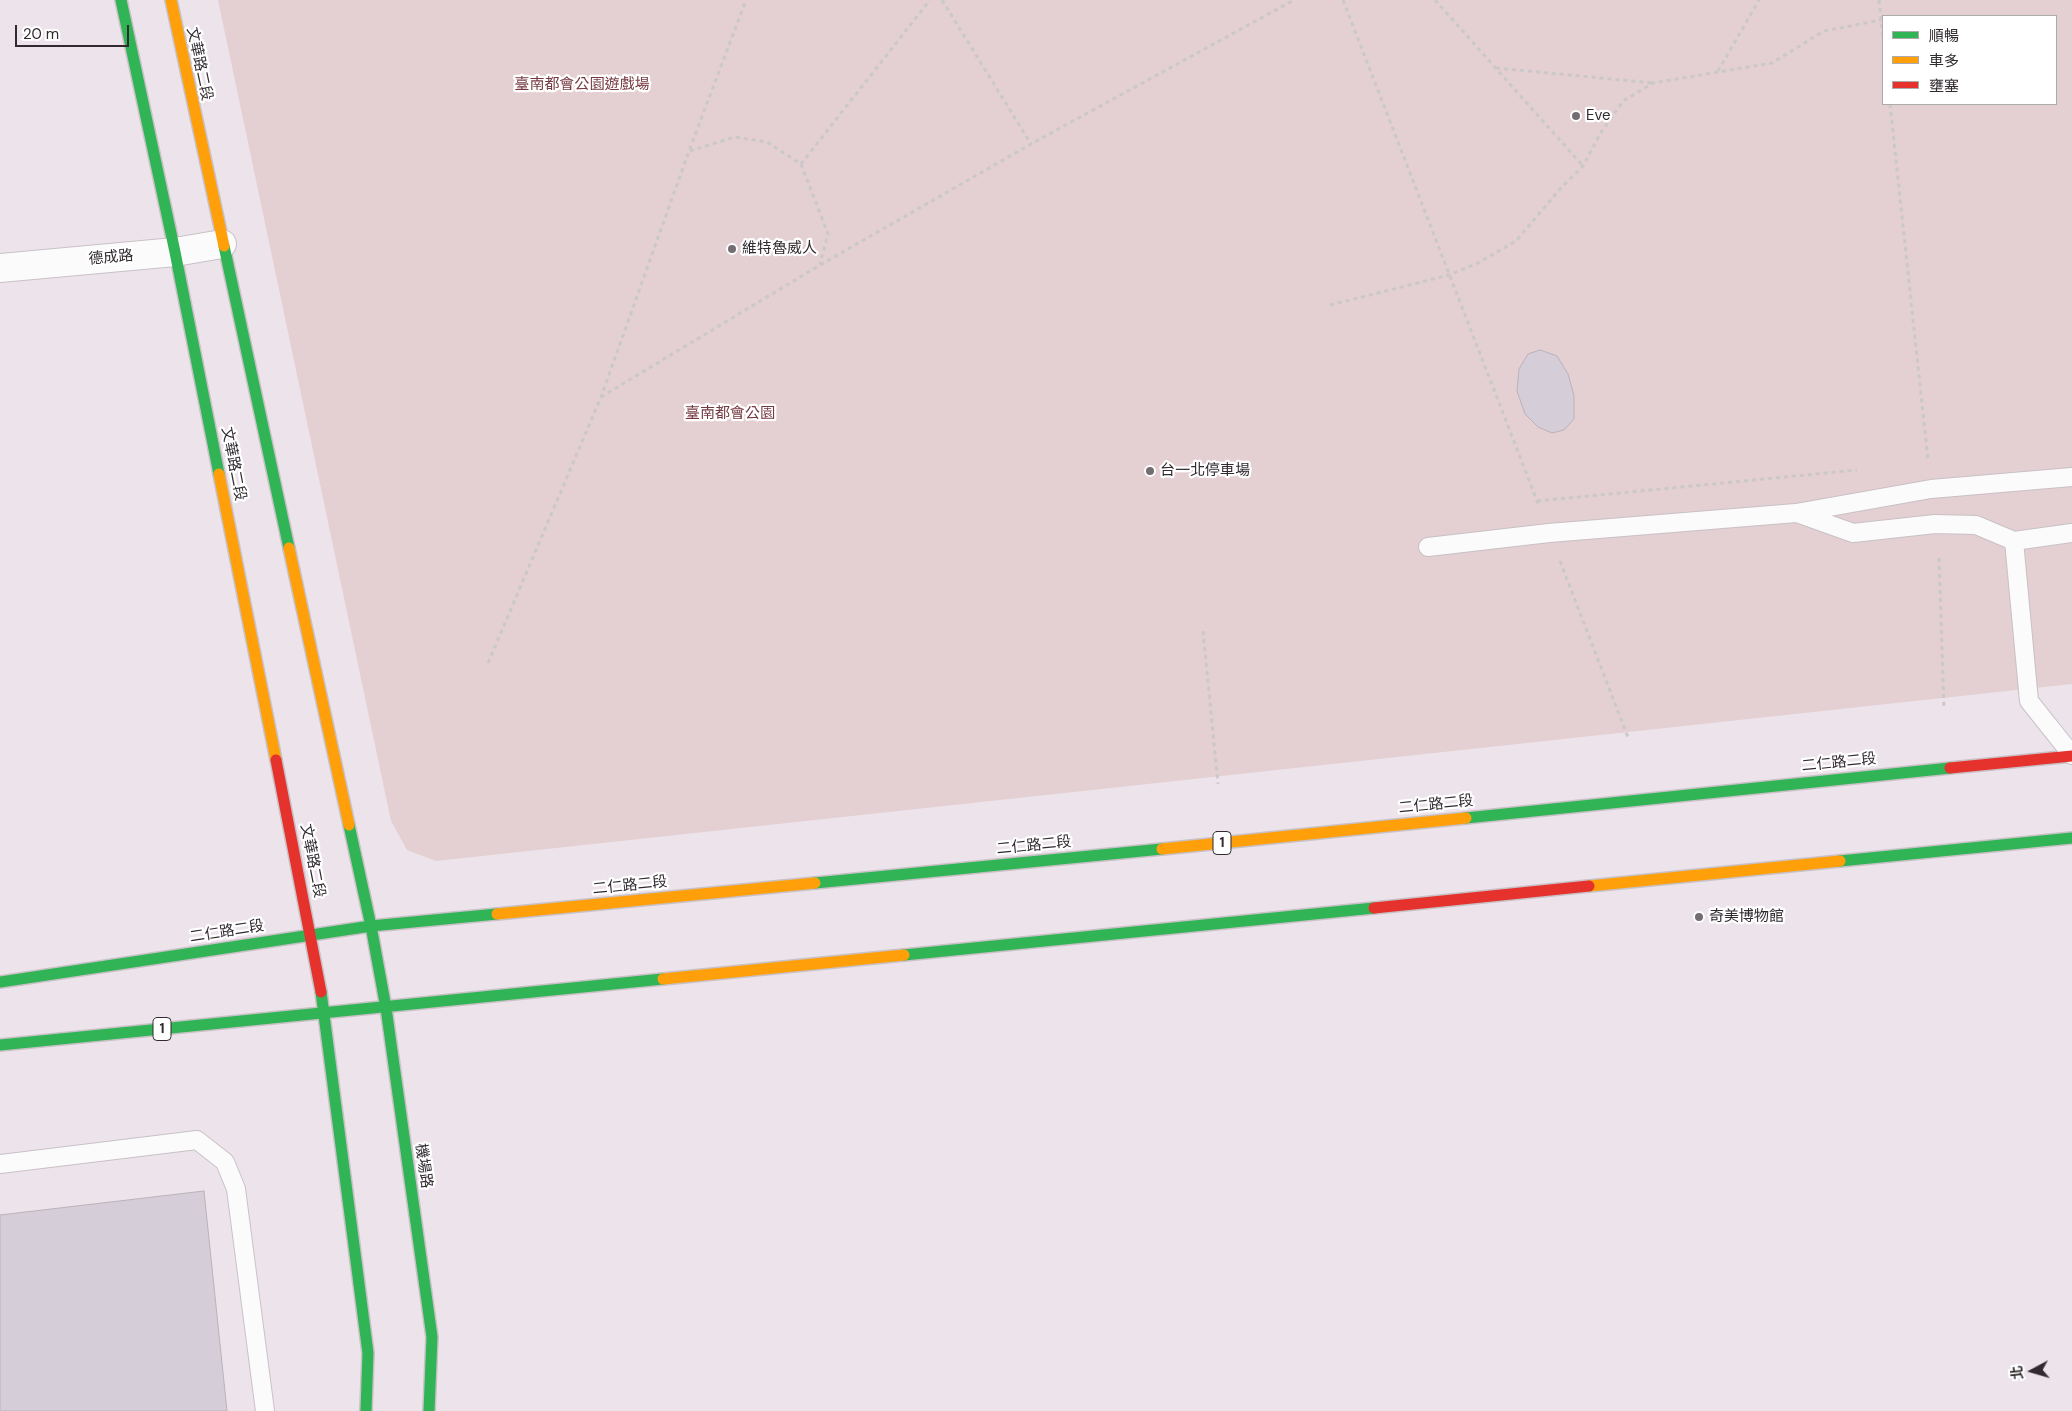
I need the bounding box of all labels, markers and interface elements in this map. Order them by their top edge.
scale bar [18,15,131,47]
legend [1882,15,2057,105]
text: 20 m [23,24,59,44]
street label: 文華路二段 [182,25,216,103]
text: 順暢 [1929,26,1959,46]
text: 車多 [1929,51,1959,71]
park label: 臺南都會公園遊戲場 [515,76,649,94]
text: 壅塞 [1929,76,1959,96]
place label: Eve [1586,107,1611,125]
marker: Eve [1570,110,1582,122]
place label: 維特魯威人 [742,240,817,258]
marker: 維特魯威人 [726,243,738,255]
street label: 德成路 [88,247,134,269]
park label: 臺南都會公園 [685,405,775,423]
street label: 文華路二段 [217,425,249,503]
place label: 台一北停車場 [1160,462,1250,480]
marker: 台一北停車場 [1144,465,1156,477]
street label: 二仁路二段 [1801,750,1877,776]
street label: 二仁路二段 [1398,792,1474,818]
street label: 文華路二段 [296,822,328,900]
road number: 1 [1213,831,1231,854]
street label: 二仁路二段 [996,833,1072,859]
street label: 二仁路二段 [592,873,668,899]
place label: 奇美博物館 [1709,908,1784,926]
marker: 奇美博物館 [1693,911,1705,923]
street label: 二仁路二段 [189,917,265,947]
road number: 1 [153,1018,171,1040]
street label: 機場路 [411,1142,435,1190]
north arrow [2007,1346,2057,1396]
text: 北 [2007,1365,2027,1380]

